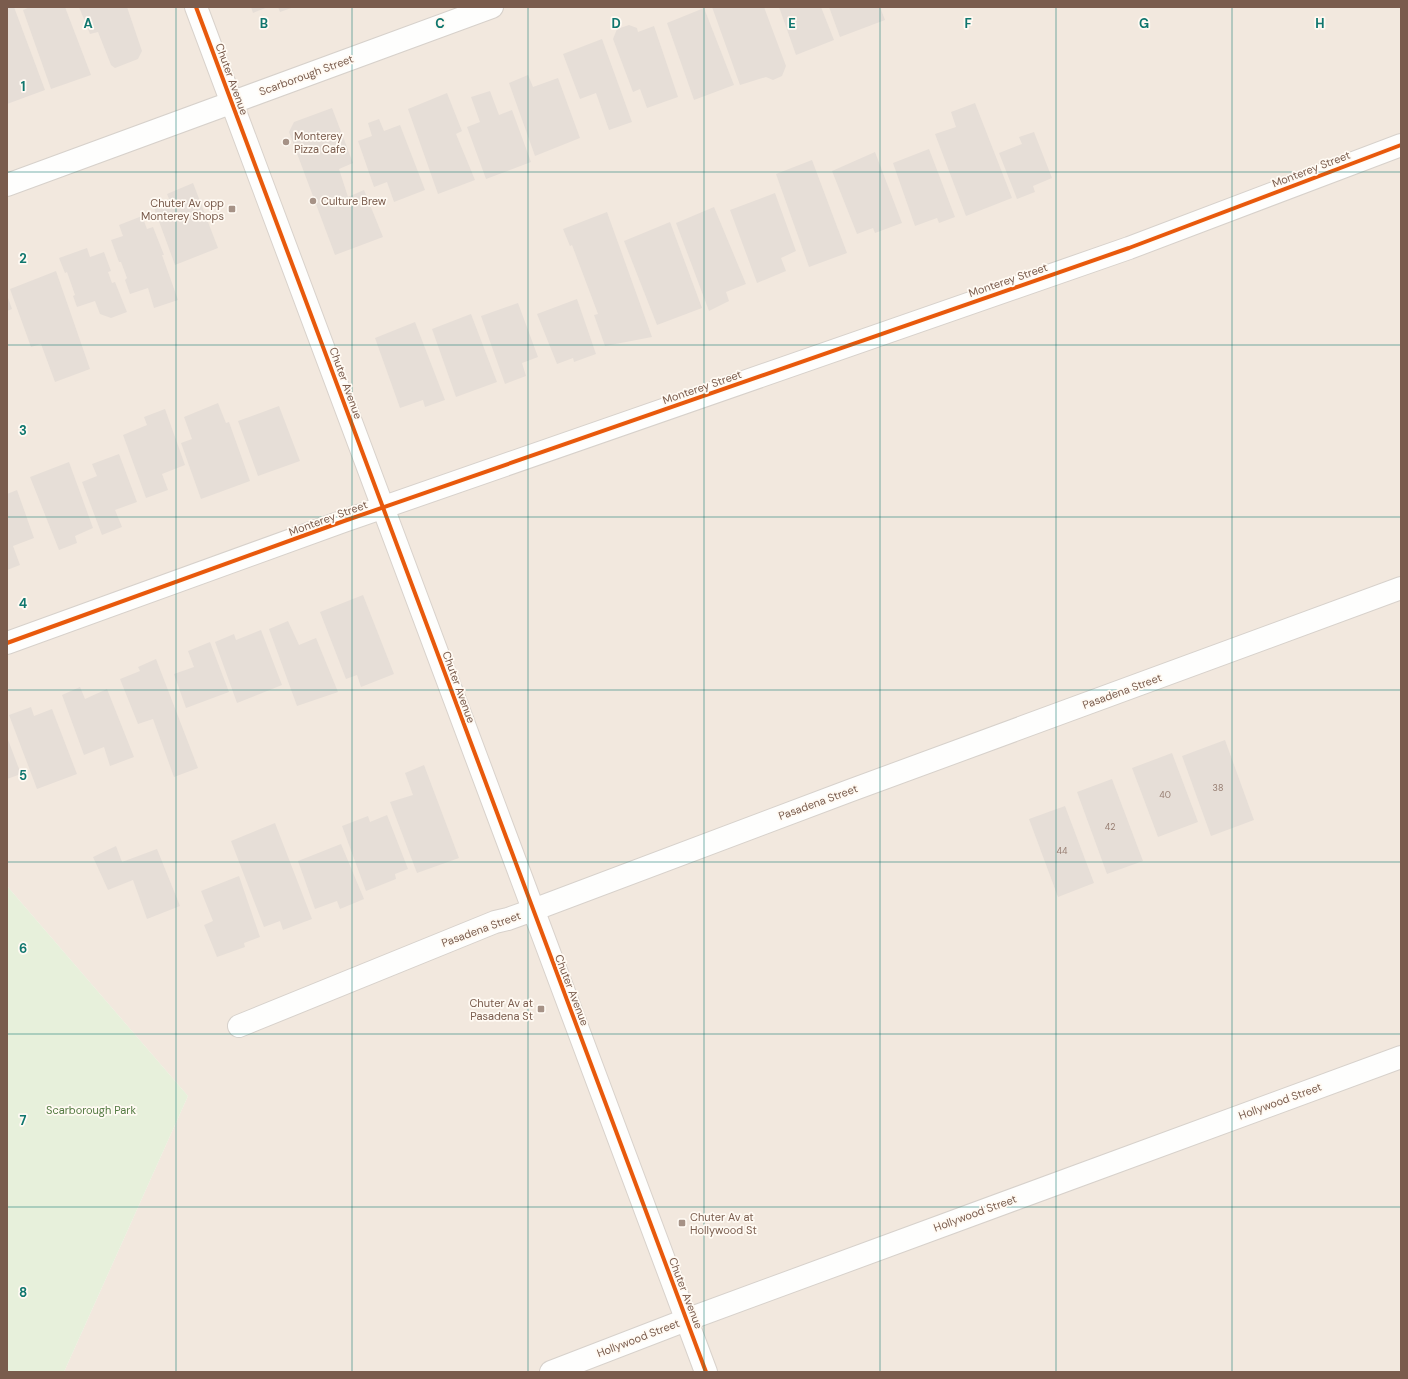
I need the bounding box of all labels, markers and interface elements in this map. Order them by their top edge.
text: A [83,15,93,32]
text: B [260,15,268,32]
text: C [435,15,445,32]
text: D [611,15,621,32]
text: E [788,15,796,32]
text: F [964,15,972,32]
text: G [1139,15,1149,32]
text: H [1315,15,1325,32]
street label: Chuter Avenue [213,41,251,117]
street label: Scarborough Street [257,51,355,99]
text: 1 [21,78,25,95]
place label: Monterey Pizza Cafe [294,129,346,156]
marker: Monterey Pizza Cafe [281,137,291,147]
street label: Monterey Street [1270,148,1352,190]
place label: Culture Brew [321,194,387,208]
place label: Chuter Av opp Monterey Shops [141,196,224,223]
marker: Culture Brew [308,196,318,206]
marker: Chuter Av opp Monterey Shops [227,204,237,214]
text: 2 [19,250,27,267]
street label: Monterey Street [967,260,1049,300]
street label: Chuter Avenue [327,345,365,421]
street label: Monterey Street [661,367,743,407]
text: 3 [19,422,27,439]
street label: Monterey Street [287,497,369,539]
text: 4 [19,595,27,612]
street label: Chuter Avenue [440,649,478,725]
street label: Pasadena Street [1081,670,1163,712]
text: 5 [19,767,27,784]
street label: Pasadena Street [777,781,859,823]
house number: 38 [1213,782,1223,794]
house number: 40 [1159,789,1171,801]
house number: 42 [1105,821,1115,833]
house number: 44 [1057,845,1068,857]
street label: Pasadena Street [440,908,522,950]
text: 6 [19,940,27,957]
street label: Chuter Avenue [552,952,592,1028]
place label: Chuter Av at Pasadena St [469,996,533,1023]
marker: Chuter Av at Pasadena St [536,1004,546,1014]
street label: Hollywood Street [1237,1079,1323,1123]
park label: Scarborough Park [46,1103,136,1117]
text: 7 [20,1112,27,1129]
street label: Hollywood Street [932,1191,1018,1235]
place label: Chuter Av at Hollywood St [690,1210,757,1237]
marker: Chuter Av at Hollywood St [677,1218,687,1228]
street label: Chuter Avenue [666,1255,706,1331]
text: 8 [19,1284,27,1301]
street label: Hollywood Street [595,1316,681,1360]

